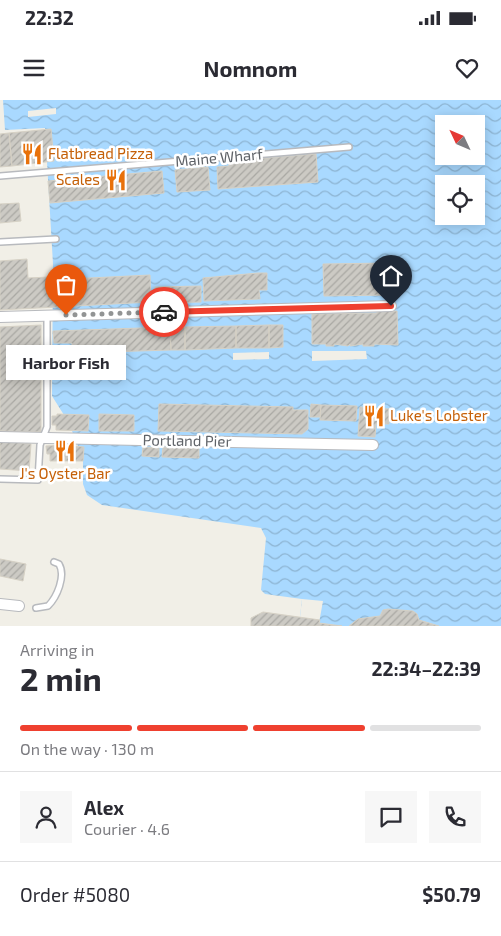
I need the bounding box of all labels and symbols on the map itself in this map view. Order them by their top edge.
north arrow [435,115,485,165]
restaurant icon: Flatbread Pizza [19,141,45,167]
place label: Flatbread Pizza [48,144,153,162]
street label: Maine Wharf [174,144,264,170]
restaurant icon: Scales [103,167,129,193]
place label: Scales [56,170,100,188]
pin [370,255,412,306]
pin [45,264,87,315]
courier [139,287,189,337]
callout: Harbor Fish [6,345,126,380]
restaurant icon: Luke's Lobster [361,403,387,429]
place label: Luke's Lobster [390,406,488,424]
street label: Portland Pier [142,430,232,450]
restaurant icon: J's Oyster Bar [52,438,78,464]
place label: J's Oyster Bar [19,464,111,482]

